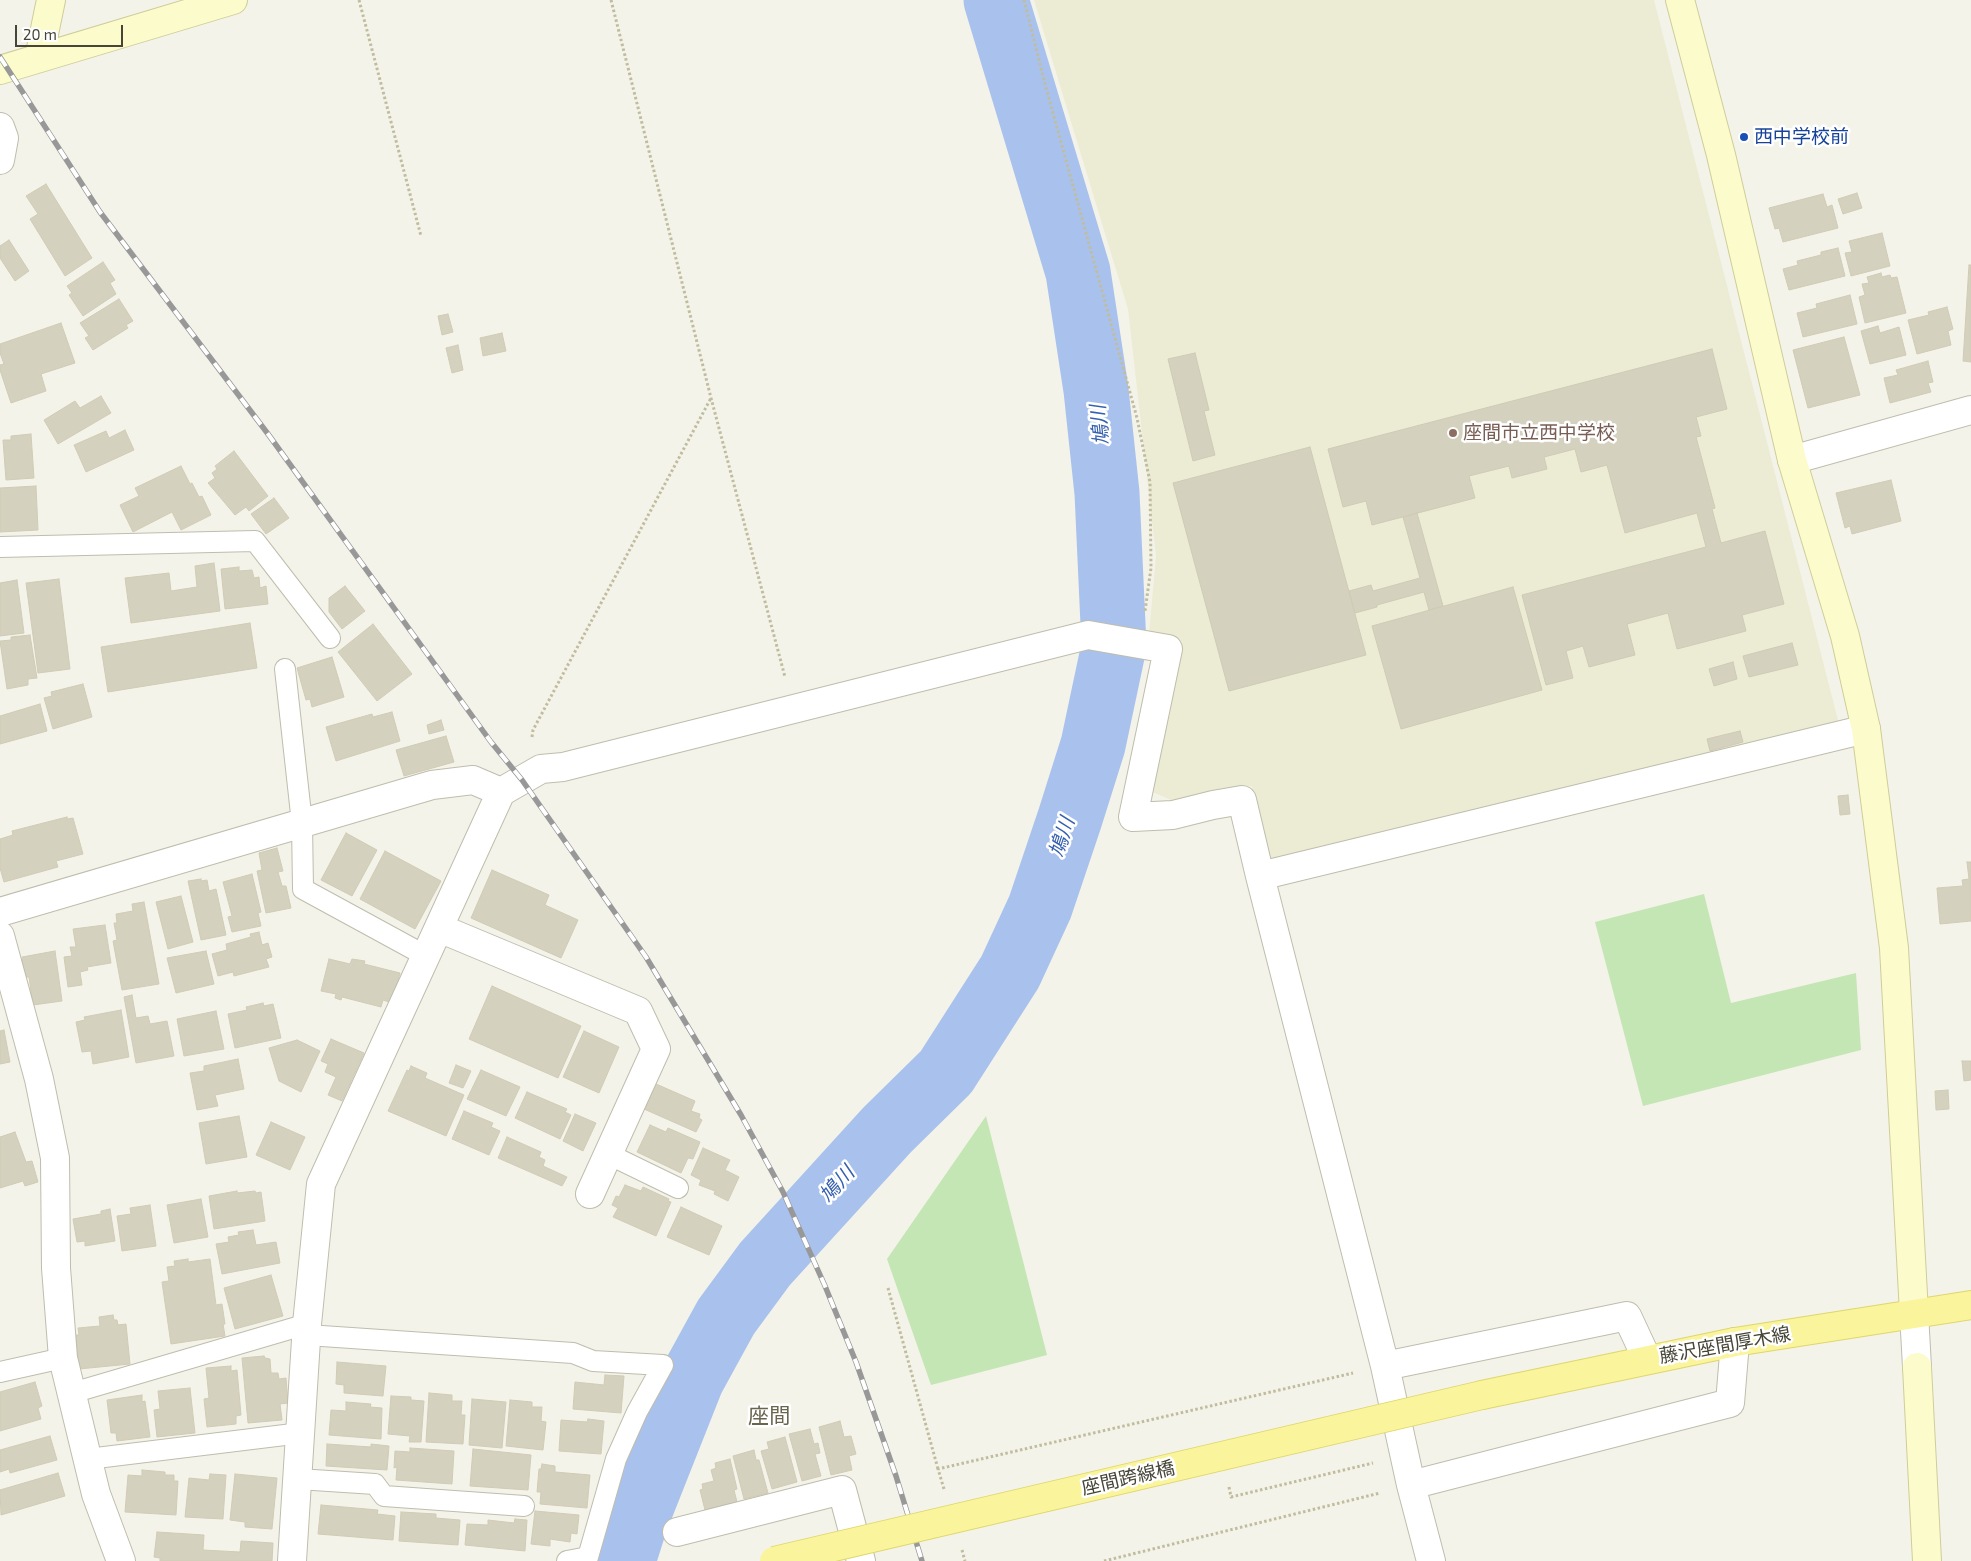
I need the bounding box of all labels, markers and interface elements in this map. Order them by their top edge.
scale bar [18,15,125,47]
text: 20 m [23,25,57,43]
place label: 西中学校前 [1754,126,1849,148]
marker: 西中学校前 [1738,131,1750,143]
water label: 鳩川 [1086,404,1114,446]
place label: 座間市立西中学校 [1463,422,1615,444]
marker: 座間市立西中学校 [1447,427,1459,439]
water label: 鳩川 [1044,814,1080,860]
water label: 鳩川 [815,1161,859,1207]
street label: 藤沢座間厚木線 [1658,1322,1792,1368]
district label: 座間 [748,1403,790,1429]
street label: 座間跨線橋 [1079,1456,1177,1500]

